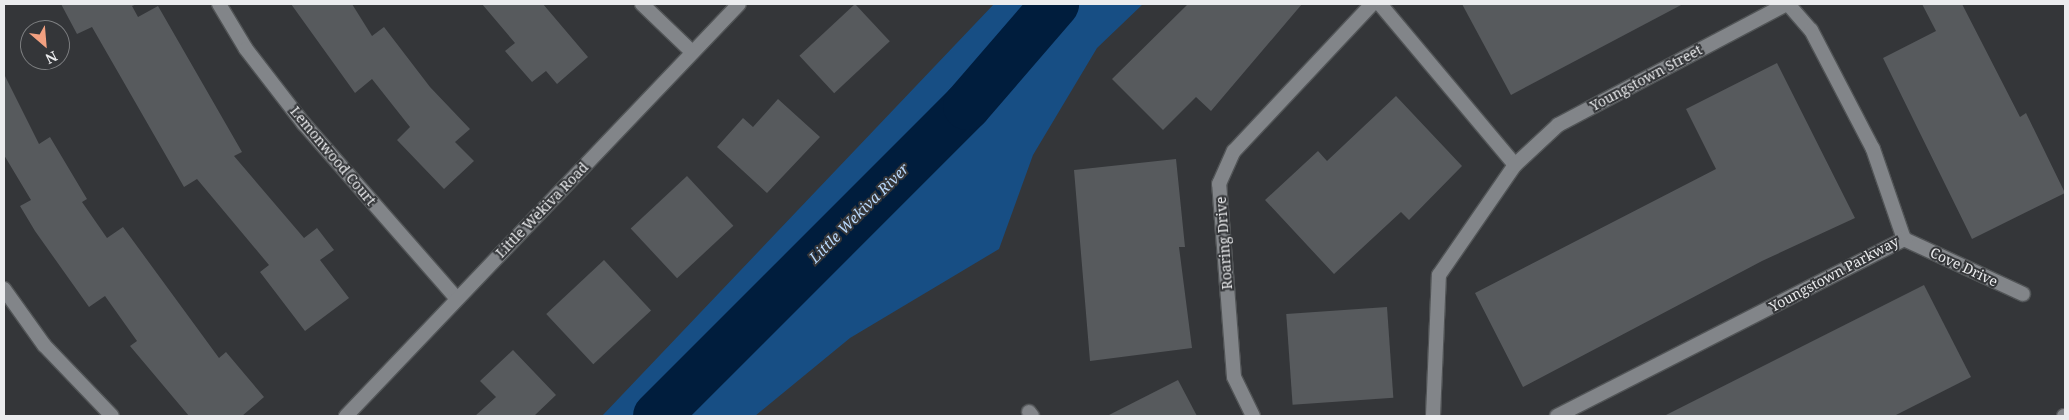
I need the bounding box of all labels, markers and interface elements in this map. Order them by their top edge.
north arrow [20,20,70,70]
street label: Youngstown Street [1587,41,1705,115]
text: N [42,47,61,69]
street label: Lemonwood Court [287,103,379,209]
street label: Little Wekiva Road [492,159,592,261]
water label: Little Wekiva River [805,159,913,267]
street label: Roaring Drive [1212,196,1236,290]
street label: Youngstown Parkway [1766,233,1902,315]
street label: Cove Drive [1927,244,2001,290]

